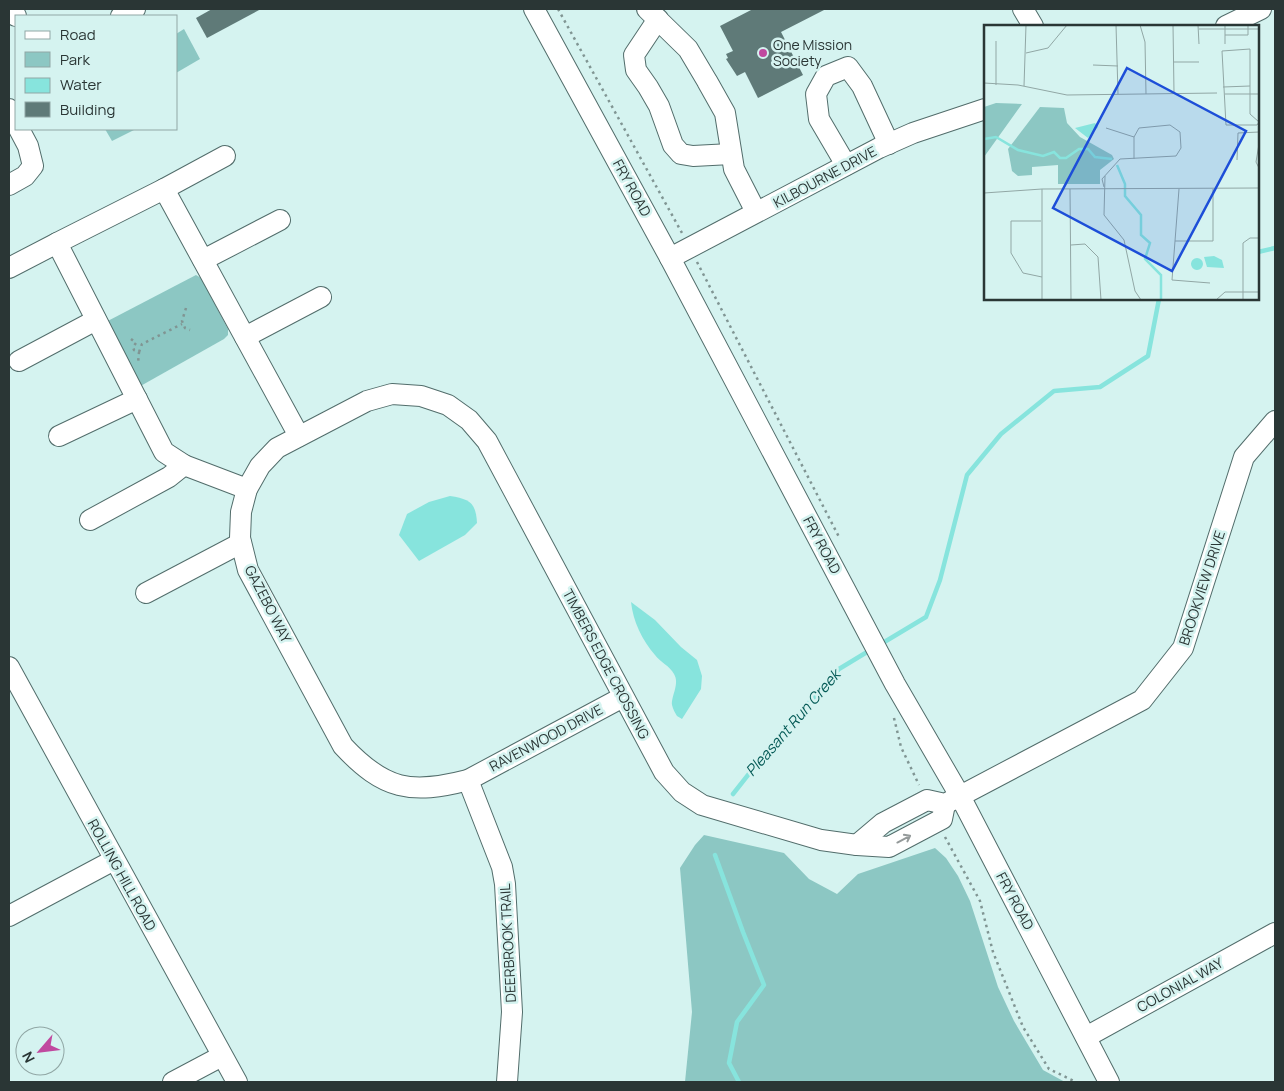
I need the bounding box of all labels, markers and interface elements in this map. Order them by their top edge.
legend [15,15,178,130]
text: Road [60,24,96,45]
inset map [984,25,1259,300]
place label: One Mission Society [773,35,852,70]
marker: One Mission Society [757,47,769,59]
text: Park [60,49,90,70]
text: Water [60,74,102,95]
text: Building [60,99,115,120]
street label: KILBOURNE DRIVE [770,141,880,212]
street label: FRY ROAD [609,156,656,220]
street label: FRY ROAD [799,513,846,577]
street label: BROOKVIEW DRIVE [1174,528,1229,648]
street label: GAZEBO WAY [241,562,296,646]
street label: TIMBERS EDGE CROSSING [559,585,654,742]
water label: Pleasant Run Creek [740,663,846,780]
street label: RAVENWOOD DRIVE [486,700,606,776]
street label: ROLLING HILL ROAD [84,816,161,934]
one-way arrow [896,834,911,843]
street label: FRY ROAD [992,869,1039,933]
street label: DEERBROOK TRAIL [495,883,520,1003]
street label: COLONIAL WAY [1133,953,1227,1016]
north arrow [15,1026,65,1076]
text: N [17,1048,39,1066]

